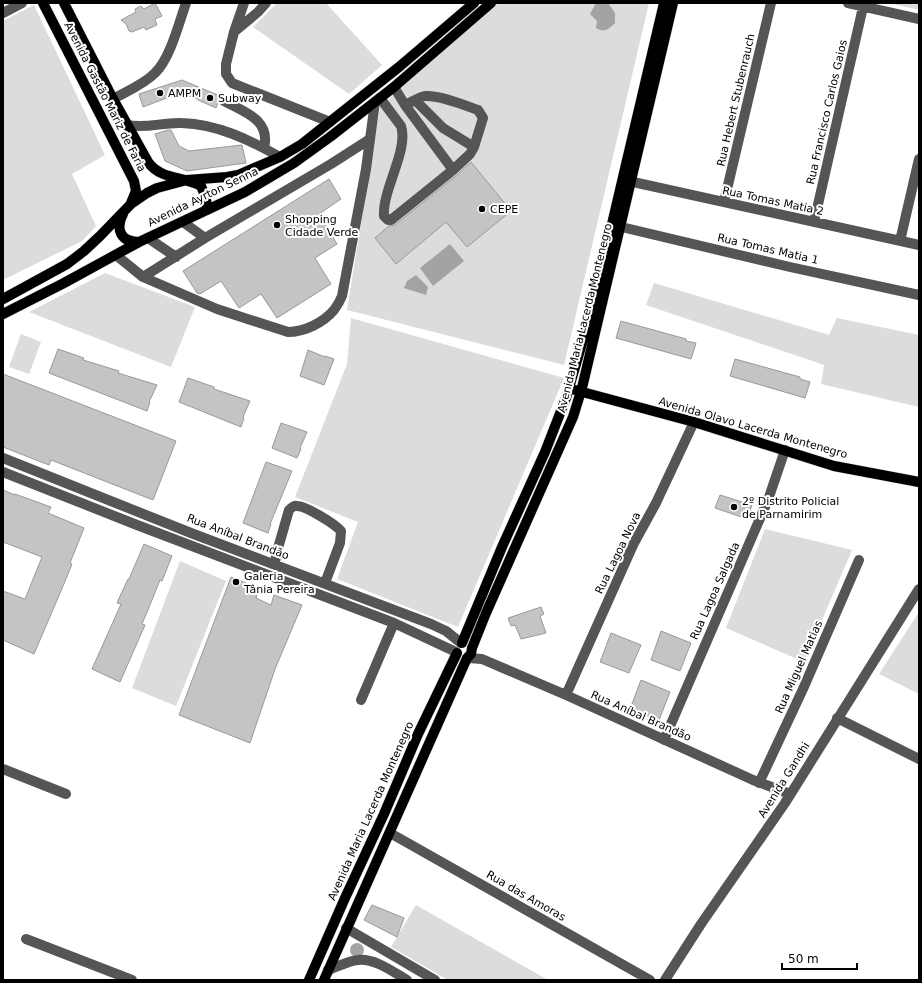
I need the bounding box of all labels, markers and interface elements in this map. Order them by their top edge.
street label: Avenida Gastão Mariz de Faria [61,20,149,174]
street label: Rua Hebert Stubenrauch [714,32,758,168]
street label: Rua Francisco Carlos Gaios [804,38,850,186]
place label: AMPM [168,87,201,100]
marker: AMPM [155,88,165,98]
place label: Subway [218,92,262,105]
marker: Subway [205,93,215,103]
street label: Avenida Ayrton Senna [146,165,260,229]
street label: Rua Tomas Matia 2 [721,184,825,218]
place label: CEPE [490,203,518,216]
marker: CEPE [477,204,487,214]
place label: Shopping Cidade Verde [285,213,358,239]
marker: Shopping Cidade Verde [272,220,282,230]
street label: Avenida Maria Lacerda Montenegro [555,222,615,414]
street label: Rua Tomas Matia 1 [716,231,820,267]
street label: Avenida Olavo Lacerda Montenegro [657,395,849,461]
place label: 2º Distrito Policial de Parnamirim [742,495,839,521]
marker: 2º Distrito Policial de Parnamirim [729,502,739,512]
street label: Rua Lagoa Nova [593,510,643,596]
street label: Rua Aníbal Brandão [185,512,291,563]
street label: Rua Lagoa Salgada [688,540,742,642]
place label: Galeria Tânia Pereira [243,570,315,596]
marker: Galeria Tânia Pereira [231,577,241,587]
street label: Rua Miguel Matias [773,618,825,715]
street label: Rua Aníbal Brandão [589,688,693,744]
street label: Avenida Maria Lacerda Montenegro [325,719,417,903]
street label: Avenida Gandhi [756,740,812,820]
street label: Rua das Amoras [484,868,568,924]
scale bar [782,945,857,971]
text: 50 m [788,952,819,966]

